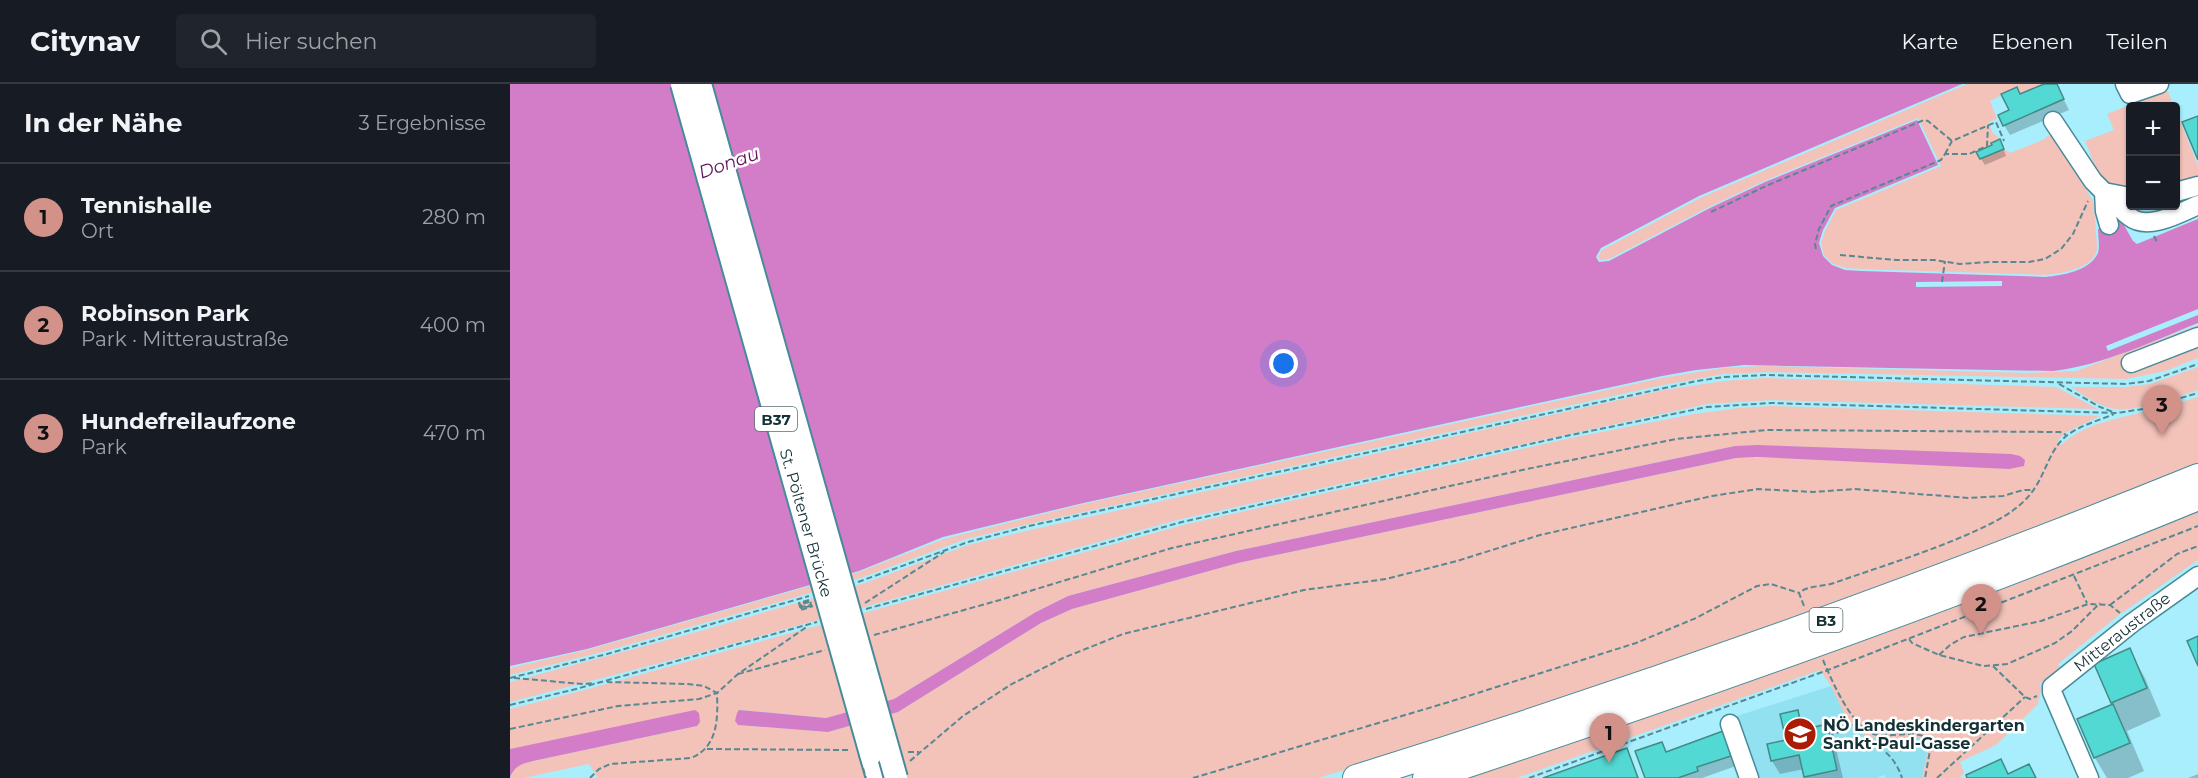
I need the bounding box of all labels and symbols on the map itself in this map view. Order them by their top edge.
water label: Donau [696,142,762,184]
your location [1269,349,1298,378]
pin: 3 [2142,386,2182,435]
road number: B37 [755,407,797,431]
street label: St. Pöltener Brücke [776,447,836,599]
pin: 2 [1962,584,2000,634]
street label: Mitteraustraße [2070,588,2174,676]
road number: B3 [1810,608,1842,632]
pin: 1 [1590,714,1628,763]
school or university icon: NÖ Landeskindergarten Sankt-Paul-Gasse [1782,716,1818,752]
place label: NÖ Landeskindergarten Sankt-Paul-Gasse [1823,716,2025,753]

